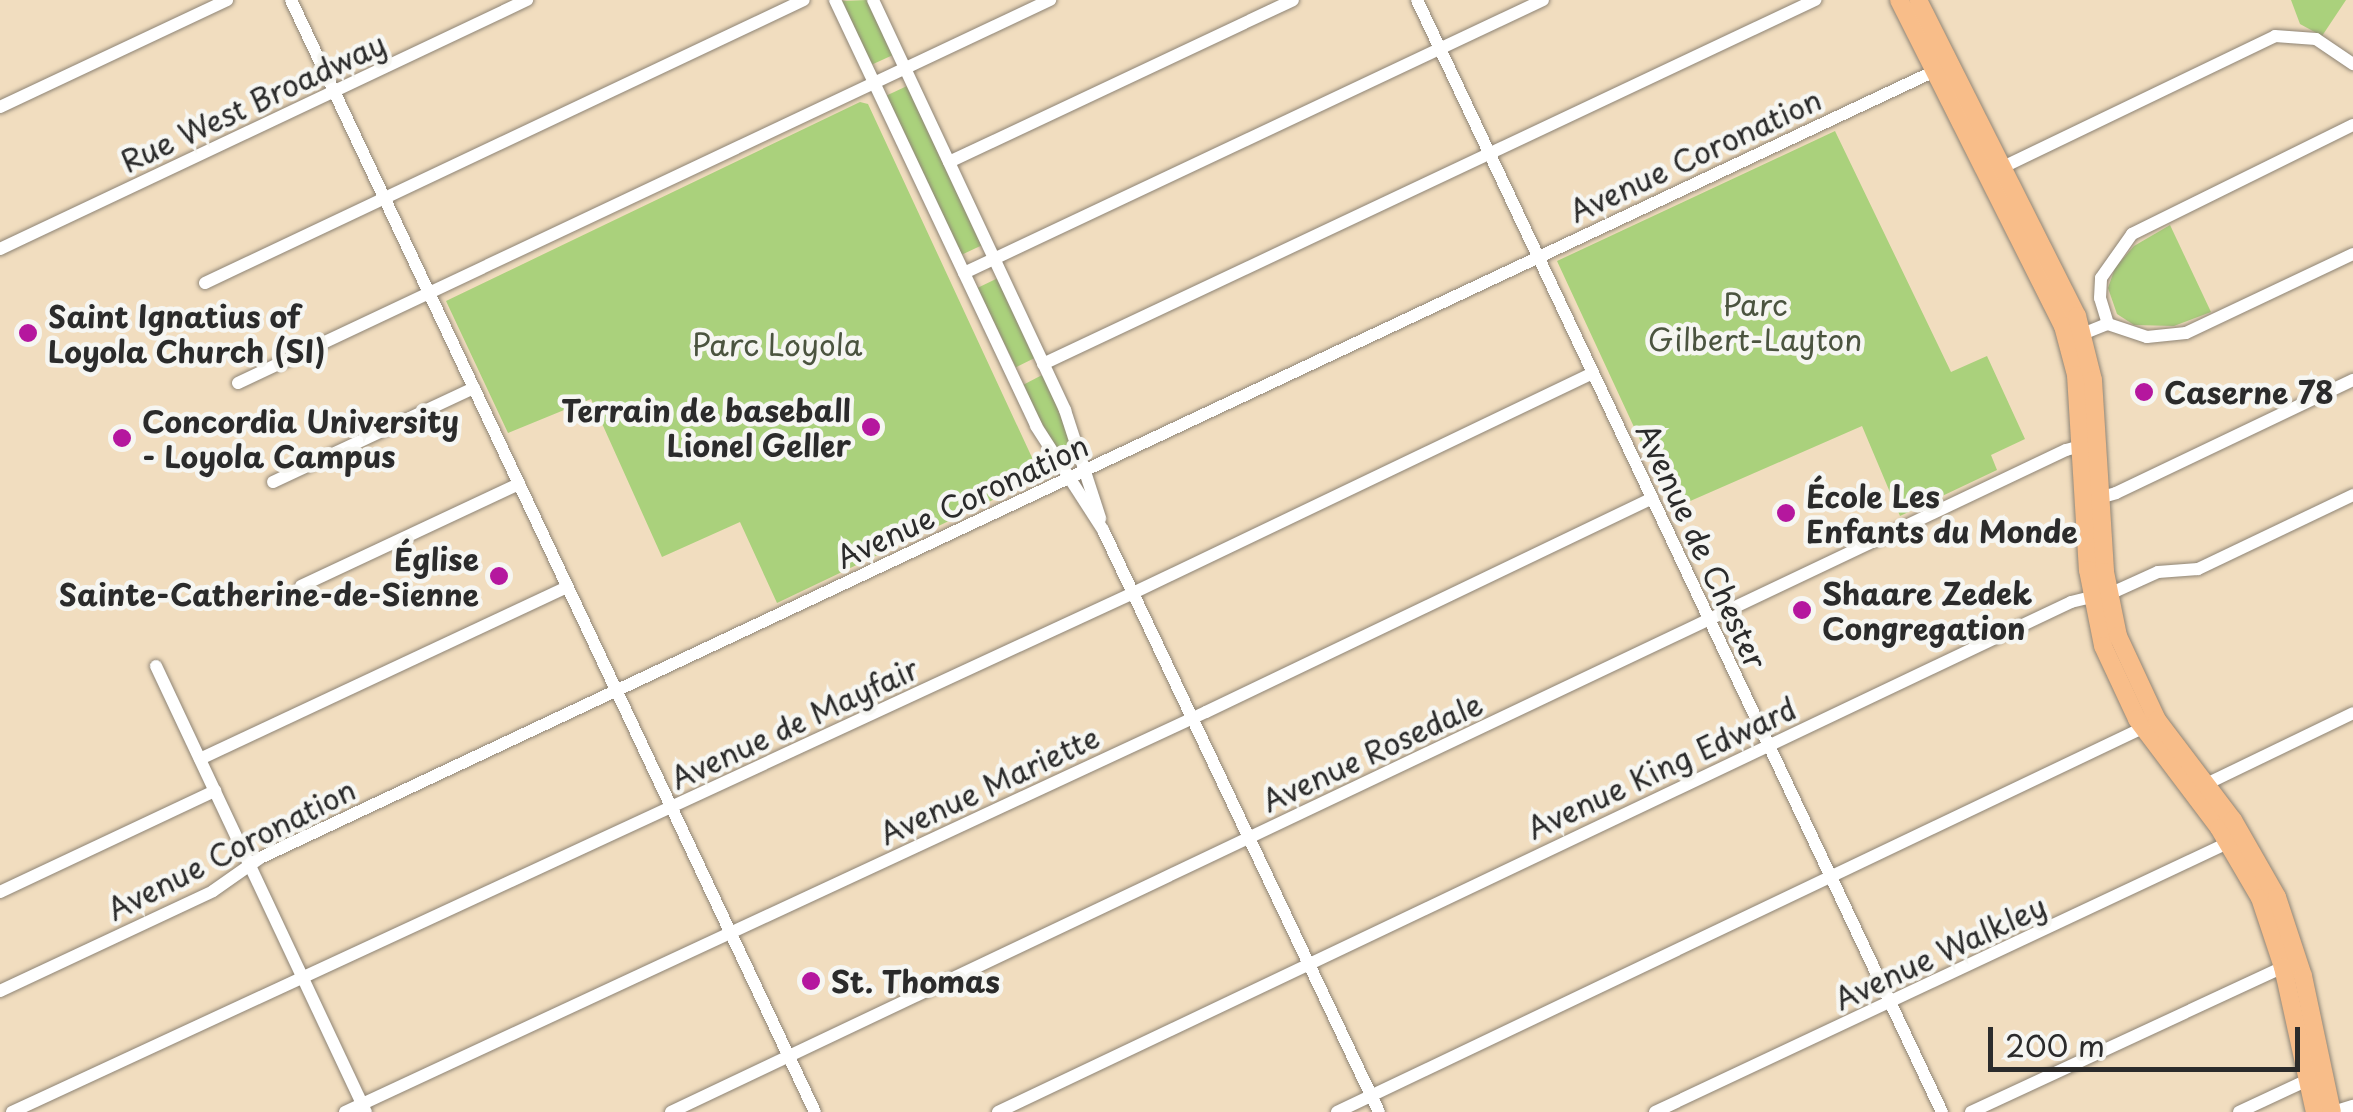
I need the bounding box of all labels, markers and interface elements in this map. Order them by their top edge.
street label: Rue West Broadway [113,24,393,180]
street label: Avenue Coronation [1564,81,1826,229]
park label: Parc Gilbert-Layton [1648,286,1862,356]
place label: Saint Ignatius of Loyola Church (SI) [48,298,326,368]
marker: Saint Ignatius of Loyola Church (SI) [17,322,39,344]
park label: Parc Loyola [692,326,862,362]
place label: Caserne 78 [2164,374,2335,410]
marker: Caserne 78 [2133,381,2155,403]
place label: Terrain de baseball Lionel Geller [562,392,851,462]
place label: Concordia University - Loyola Campus [142,403,460,474]
marker: Terrain de baseball Lionel Geller [860,416,882,438]
street label: Avenue de Chester [1629,417,1775,675]
marker: Concordia University - Loyola Campus [111,427,133,449]
street label: Avenue Coronation [831,427,1093,575]
place label: École Les Enfants du Monde [1806,478,2079,548]
marker: École Les Enfants du Monde [1775,502,1797,524]
place label: Église Sainte-Catherine-de-Sienne [59,541,479,612]
marker: Église Sainte-Catherine-de-Sienne [488,565,510,587]
place label: Shaare Zedek Congregation [1822,575,2032,646]
marker: Shaare Zedek Congregation [1791,599,1813,621]
street label: Avenue de Mayfair [664,649,924,797]
street label: Avenue Rosedale [1256,685,1488,819]
street label: Avenue King Edward [1521,690,1801,846]
street label: Avenue Mariette [875,719,1103,851]
street label: Avenue Coronation [101,771,361,927]
street label: Avenue Walkley [1828,887,2052,1017]
place label: St. Thomas [831,963,1000,999]
marker: St. Thomas [800,970,822,992]
scale bar [1993,1007,2306,1069]
text: 200 m [2005,1022,2105,1067]

